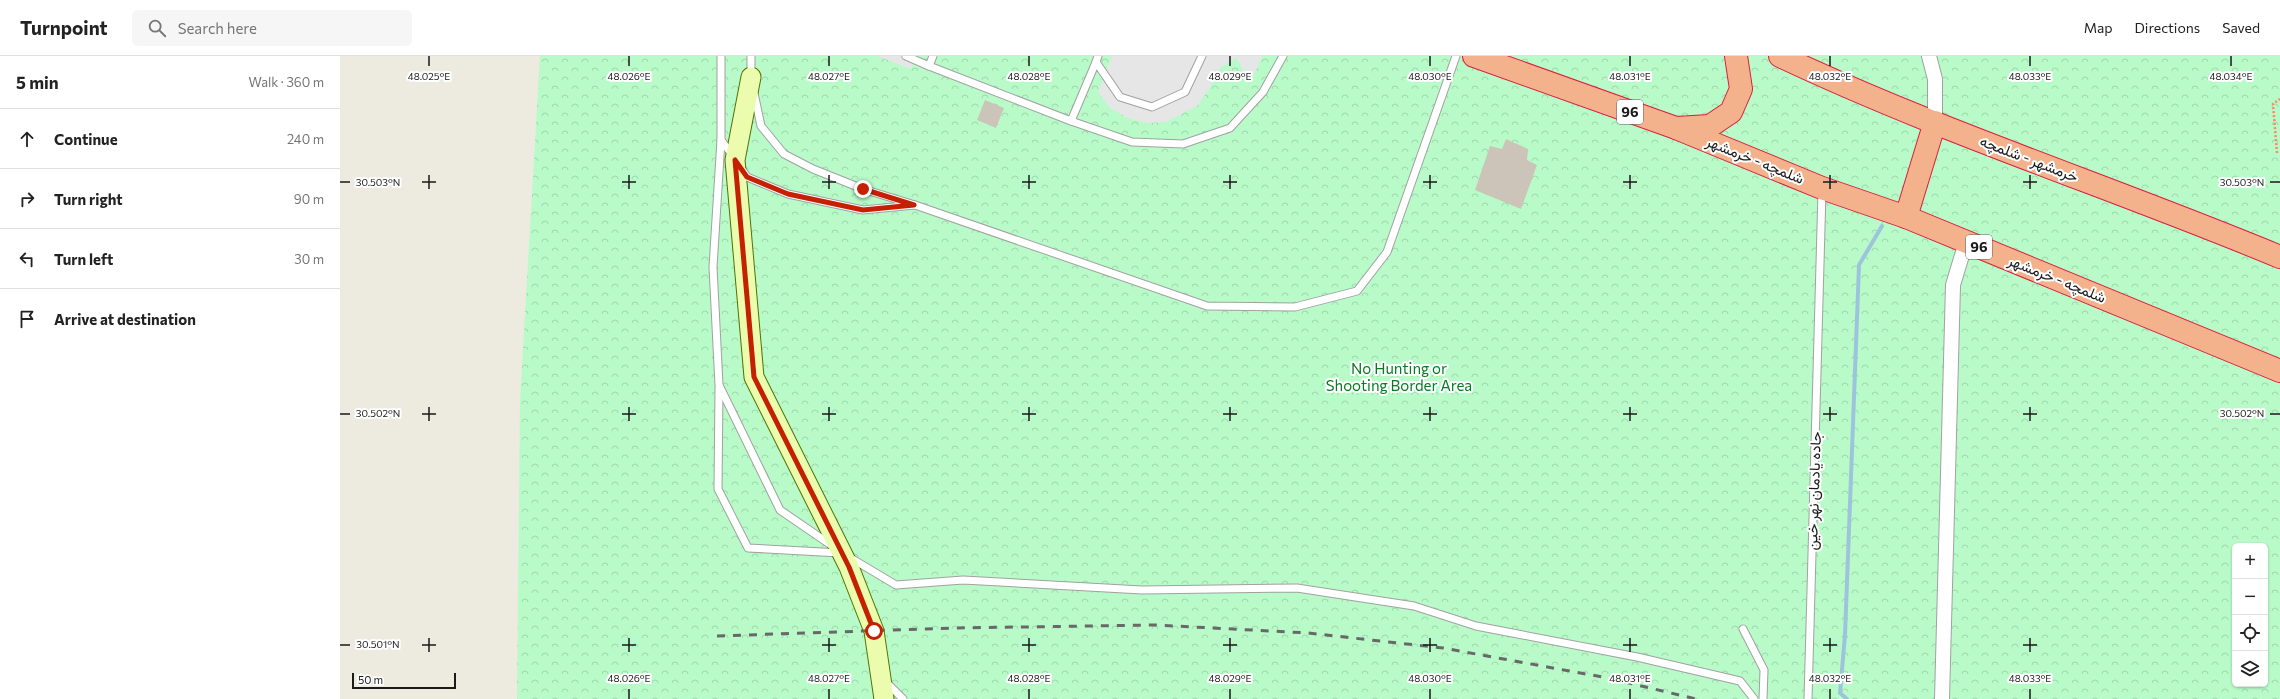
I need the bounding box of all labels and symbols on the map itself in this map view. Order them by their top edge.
text: 48.025°E [408,70,450,82]
text: 48.026°E [608,70,650,82]
text: 48.027°E [808,70,850,82]
text: 48.028°E [1008,70,1050,82]
text: 48.029°E [1209,70,1251,82]
text: 48.030°E [1408,70,1452,82]
text: 48.031°E [1609,70,1651,82]
text: 48.032°E [1809,70,1851,82]
text: 48.033°E [2009,70,2051,82]
text: 48.034°E [2210,70,2253,82]
road number: 96 [1617,100,1643,124]
street label: شلمچه - خرمشهر [1702,131,1807,189]
street label: خرمشهر - شلمچه [1977,131,2081,187]
text: 30.503°N [356,176,400,188]
text: 30.503°N [2220,176,2264,188]
route end [854,180,872,198]
road number: 96 [1966,235,1992,259]
street label: شلمچه - خرمشهر [2004,250,2109,308]
park label: No Hunting or Shooting Border Area [1326,359,1472,394]
text: 30.502°N [356,407,400,419]
text: 30.502°N [2220,407,2264,419]
street label: جاده یادمان نهر خین [1802,431,1826,551]
route start [865,622,883,640]
text: 30.501°N [356,638,400,650]
scale bar [352,671,456,690]
text: 48.026°E [608,672,650,684]
text: 48.027°E [808,672,850,684]
text: 48.028°E [1008,672,1050,684]
text: 48.029°E [1209,672,1251,684]
text: 48.030°E [1408,672,1452,684]
text: 48.031°E [1609,672,1651,684]
text: 48.032°E [1809,672,1851,684]
text: 48.033°E [2009,672,2051,684]

